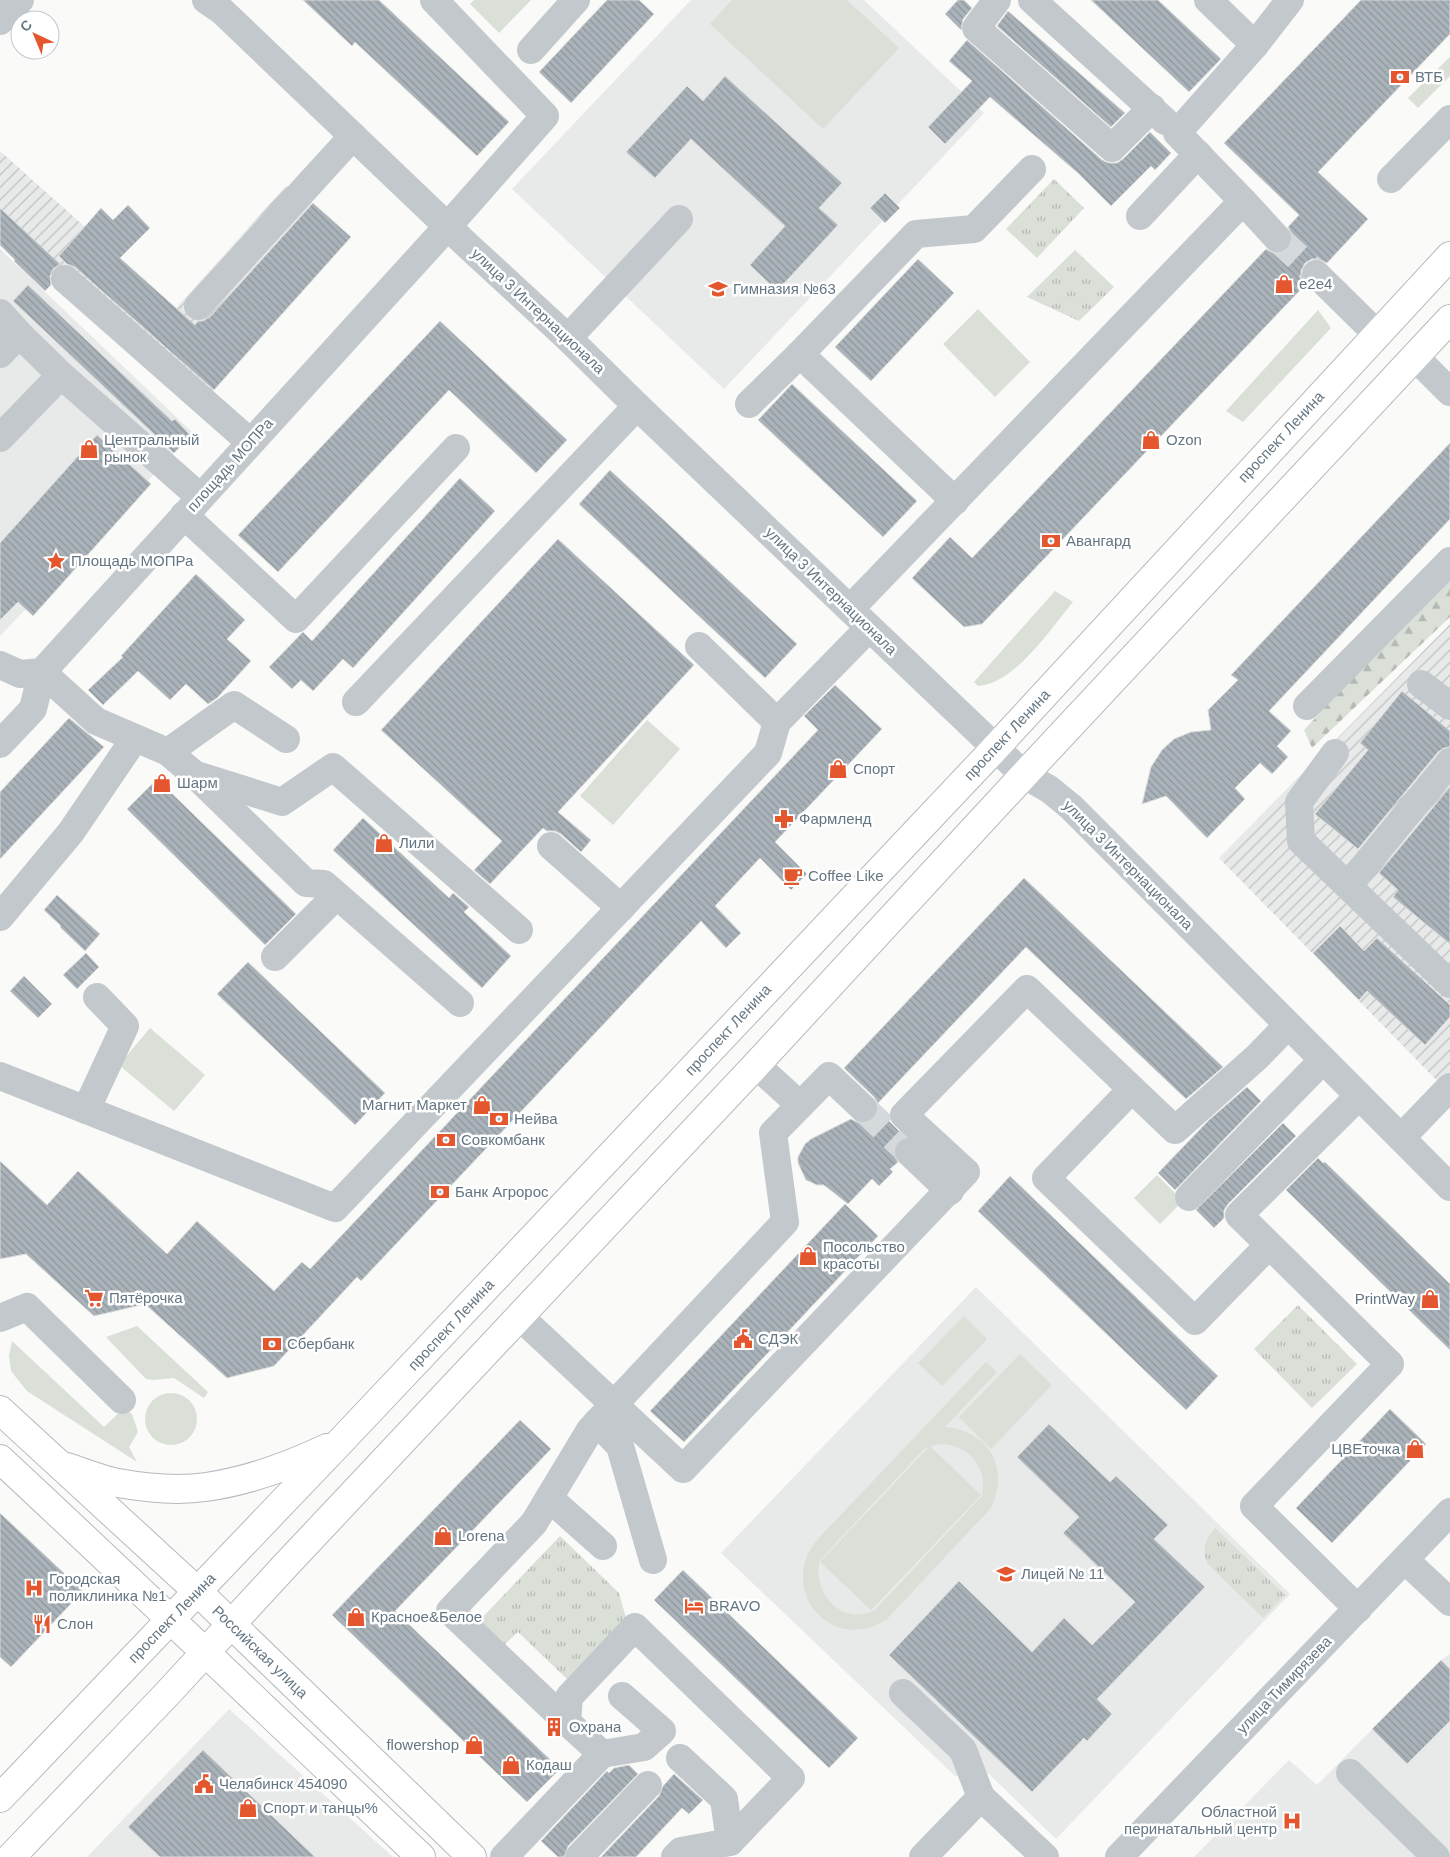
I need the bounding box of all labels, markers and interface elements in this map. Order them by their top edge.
north arrow [10,10,60,60]
text: С [17,16,35,35]
bank icon: ВТБ [1389,66,1411,88]
place label: ВТБ [1415,68,1443,85]
street label: улица 3 Интернационала [468,244,609,377]
shop icon: е2е4 [1273,273,1295,295]
place label: е2е4 [1299,275,1332,292]
school or university icon: Гимназия №63 [707,278,729,300]
place label: Гимназия №63 [733,280,836,297]
street label: проспект Ленина [1234,387,1328,486]
street label: площадь МОПРа [183,414,276,515]
shop icon: Ozon [1140,429,1162,451]
place label: Центральный рынок [104,431,199,465]
place label: Ozon [1166,431,1202,448]
shop icon: Центральный рынок [78,438,100,460]
street label: улица 3 Интернационала [762,523,901,658]
bank icon: Авангард [1040,530,1062,552]
place label: Авангард [1066,532,1131,549]
place icon: Площадь МОПРа [45,550,67,572]
place label: Площадь МОПРа [71,552,194,569]
street label: проспект Ленина [960,685,1054,784]
shop icon: Спорт [827,758,849,780]
place label: Спорт [853,760,895,777]
shop icon: Шарм [151,772,173,794]
place label: Шарм [177,774,218,791]
street label: улица 3 Интернационала [1060,796,1197,933]
pharmacy icon: Фармленд [773,808,795,830]
place label: Фармленд [799,810,872,827]
shop icon: Лили [373,832,395,854]
place label: Лили [399,834,434,851]
cafe icon: Coffee Like [782,865,804,887]
place label: Coffee Like [808,867,884,884]
street label: проспект Ленина [681,980,775,1079]
shop icon: Магнит Маркет [471,1094,493,1116]
place label: Магнит Маркет [362,1096,467,1113]
bank icon: Нейва [488,1108,510,1130]
place label: Нейва [514,1110,558,1127]
bank icon: Совкомбанк [435,1129,457,1151]
place label: Совкомбанк [461,1131,545,1148]
bank icon: Банк Агророс [429,1181,451,1203]
place label: Банк Агророс [455,1183,549,1200]
place label: Посольство красоты [823,1238,905,1272]
shop icon: Посольство красоты [797,1245,819,1267]
street label: проспект Ленина [404,1275,498,1374]
supermarket icon: Пятёрочка [83,1287,105,1309]
shop icon: PrintWay [1419,1288,1441,1310]
place label: Пятёрочка [109,1289,183,1306]
place label: PrintWay [1355,1290,1415,1307]
public building icon: СДЭК [732,1328,754,1350]
place label: СДЭК [758,1330,798,1347]
bank icon: Сбербанк [261,1333,283,1355]
place label: Сбербанк [287,1335,355,1352]
shop icon: ЦВЕточка [1404,1438,1426,1460]
place label: ЦВЕточка [1331,1440,1401,1457]
shop icon: Lorena [432,1525,454,1547]
place label: Lorena [458,1527,505,1544]
school or university icon: Лицей № 11 [995,1563,1017,1585]
place label: Лицей № 11 [1021,1565,1104,1582]
street label: проспект Ленина [125,1569,219,1666]
place label: Городская поликлиника №1 [49,1570,167,1604]
hospital icon: Городская поликлиника №1 [23,1577,45,1599]
hotel icon: BRAVO [683,1595,705,1617]
place label: BRAVO [709,1597,760,1614]
street label: Российская улица [209,1602,312,1702]
shop icon: Красное&Белое [345,1606,367,1628]
place label: Красное&Белое [371,1608,482,1625]
restaurant icon: Слон [31,1613,53,1635]
place label: Слон [57,1615,93,1632]
street label: улица Тимирязева [1233,1632,1335,1737]
building icon: Охрана [543,1716,565,1738]
place label: Охрана [569,1718,622,1735]
shop icon: flowershop [463,1734,485,1756]
place label: flowershop [386,1736,459,1753]
shop icon: Кодаш [500,1754,522,1776]
place label: Кодаш [526,1756,572,1773]
public building icon: Челябинск 454090 [193,1773,215,1795]
place label: Челябинск 454090 [219,1775,347,1792]
shop icon: Спорт и танцы% [237,1797,259,1819]
place label: Спорт и танцы% [263,1799,378,1816]
place label: Областной перинатальный центр [1124,1803,1277,1837]
hospital icon: Областной перинатальный центр [1281,1810,1303,1832]

